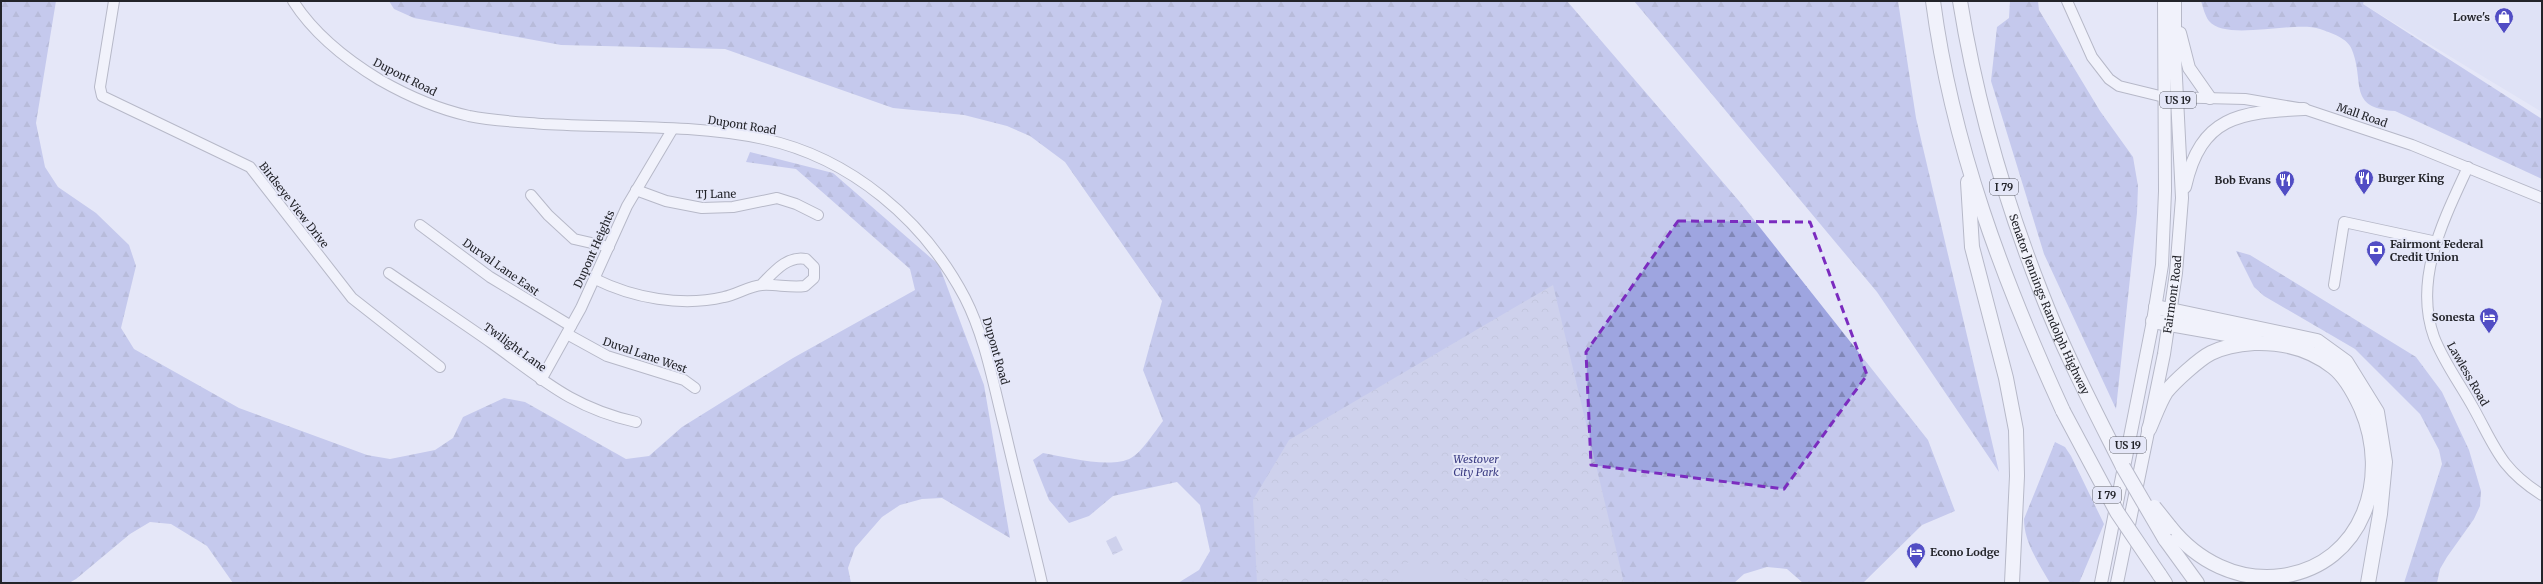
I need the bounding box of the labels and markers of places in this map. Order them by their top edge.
shop icon: Lowe's [2493,6,2515,34]
place label: Lowe's [2453,10,2490,24]
restaurant icon: Burger King [2353,167,2375,195]
restaurant icon: Bob Evans [2274,169,2296,197]
place label: Burger King [2378,171,2444,185]
place label: Bob Evans [2215,173,2271,187]
place label: Fairmont Federal Credit Union [2390,237,2484,264]
bank icon: Fairmont Federal Credit Union [2365,239,2387,267]
hotel icon: Sonesta [2478,306,2500,334]
place label: Sonesta [2432,310,2475,324]
hotel icon: Econo Lodge [1905,541,1927,569]
place label: Econo Lodge [1930,545,2000,559]

